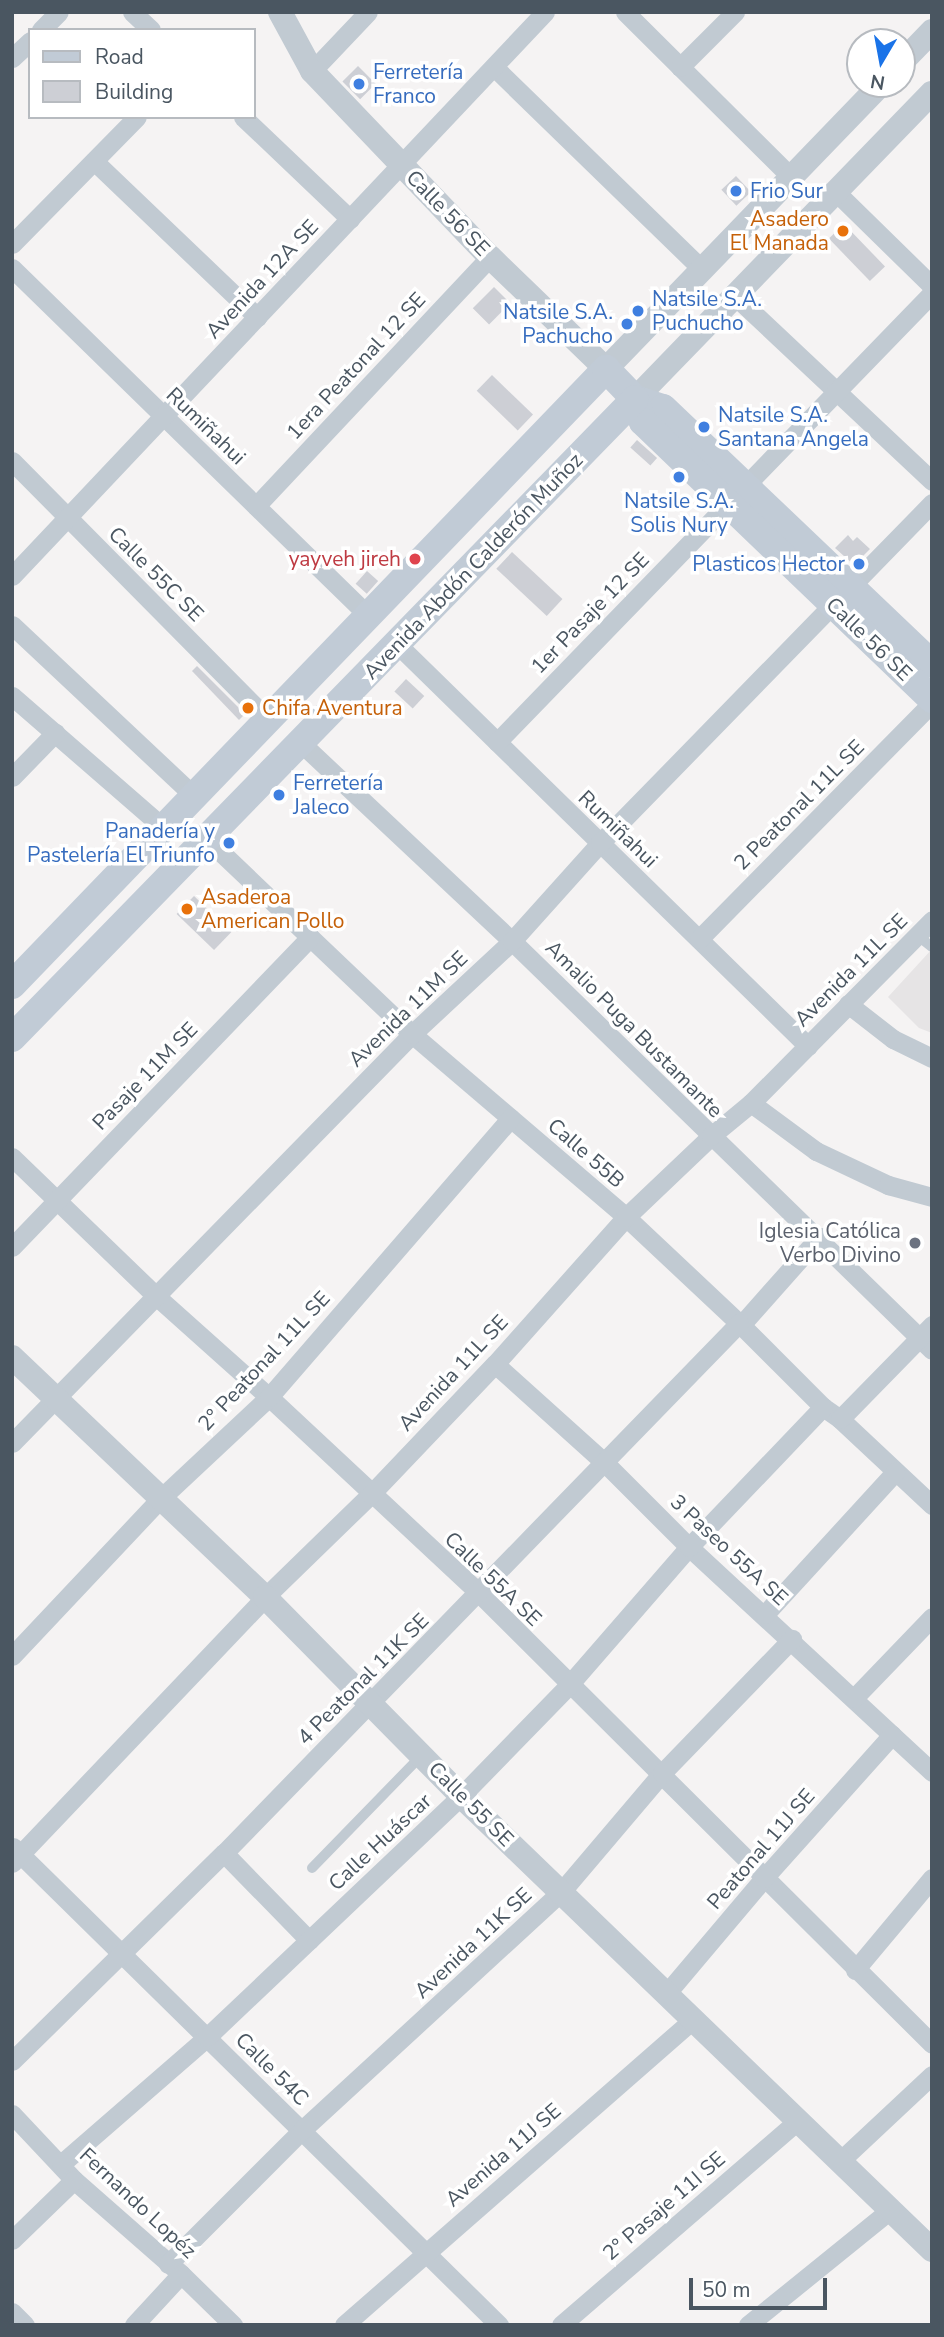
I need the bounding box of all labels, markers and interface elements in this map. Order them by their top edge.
legend [28,28,256,119]
north arrow [846,28,916,98]
text: Road [95,43,144,71]
place label: Ferretería Franco [373,59,463,109]
text: N [868,68,887,96]
marker: Ferretería Franco [351,76,367,92]
text: Building [95,78,173,106]
street label: Calle 56 SE [401,165,495,261]
place label: Frio Sur [750,178,823,204]
marker: Frio Sur [728,183,744,199]
place label: Asadero El Manada [730,206,829,256]
street label: Avenida 12A SE [201,214,323,344]
marker: Asadero El Manada [835,223,851,239]
place label: Natsile S.A. Puchucho [652,286,762,336]
street label: 1era Peatonal 12 SE [281,287,431,445]
place label: Natsile S.A. Pachucho [503,299,613,349]
marker: Natsile S.A. Puchucho [630,303,646,319]
marker: Natsile S.A. Pachucho [619,316,635,332]
street label: Rumiñahui [161,382,251,470]
place label: Natsile S.A. Santana Angela [718,402,869,452]
marker: Natsile S.A. Santana Angela [696,419,712,435]
street label: Avenida Abdón Calderón Muñoz [358,448,588,684]
marker: Natsile S.A. Solis Nury [671,469,687,485]
place label: Natsile S.A. Solis Nury [624,488,734,538]
street label: Calle 55C SE [103,521,209,627]
place label: yayveh jireh [289,546,401,572]
street label: 1er Pasaje 12 SE [526,547,654,679]
marker: yayveh jireh [407,551,423,567]
place label: Plasticos Hector [692,551,845,577]
marker: Plasticos Hector [851,556,867,572]
street label: Calle 56 SE [821,592,917,686]
place label: Chifa Aventura [262,695,403,721]
marker: Chifa Aventura [240,700,256,716]
street label: 2 Peatonal 11L SE [729,735,869,875]
place label: Ferretería Jaleco [293,770,383,820]
street label: Rumiñahui [573,785,663,873]
marker: Ferretería Jaleco [271,787,287,803]
place label: Panadería y Pastelería El Triunfo [27,818,215,868]
marker: Panadería y Pastelería El Triunfo [221,835,237,851]
place label: Asaderoa American Pollo [201,884,344,934]
marker: Asaderoa American Pollo [179,901,195,917]
street label: Avenida 11L SE [789,908,913,1032]
street label: Amalio Puga Bustamante [540,935,728,1123]
street label: Avenida 11M SE [343,946,473,1072]
street label: Pasaje 11M SE [87,1017,203,1135]
street label: Calle 55B [543,1113,629,1193]
place label: Iglesia Católica Verbo Divino [759,1218,901,1268]
marker: Iglesia Católica Verbo Divino [907,1235,923,1251]
street label: 2° Peatonal 11L SE [193,1286,335,1436]
street label: Avenida 11L SE [393,1310,513,1436]
street label: 3 Paseo 55A SE [665,1489,793,1611]
street label: Calle 55A SE [439,1527,547,1631]
street label: 4 Peatonal 11K SE [292,1608,434,1750]
street label: Calle 55 SE [423,1756,519,1852]
street label: Peatonal 11J SE [702,1784,820,1914]
street label: Calle Huáscar [323,1788,437,1896]
street label: Avenida 11K SE [409,1882,537,2004]
street label: Calle 54C [230,2027,314,2111]
street label: Avenida 11J SE [440,2098,566,2212]
street label: Fernando Lopéz [74,2143,202,2263]
street label: 2° Pasaje 11I SE [598,2146,730,2266]
scale bar [692,2264,830,2308]
text: 50 m [702,2276,751,2304]

